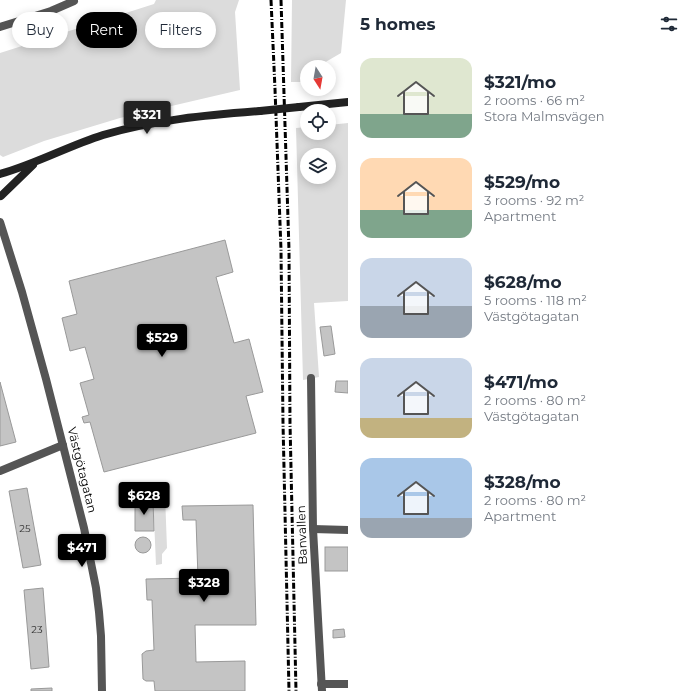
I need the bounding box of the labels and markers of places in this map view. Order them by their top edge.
pin: $321 [123,101,171,135]
pin: $529 [138,324,186,358]
pin: $628 [120,482,168,516]
pin: $471 [58,534,106,568]
pin: $328 [180,569,228,603]

